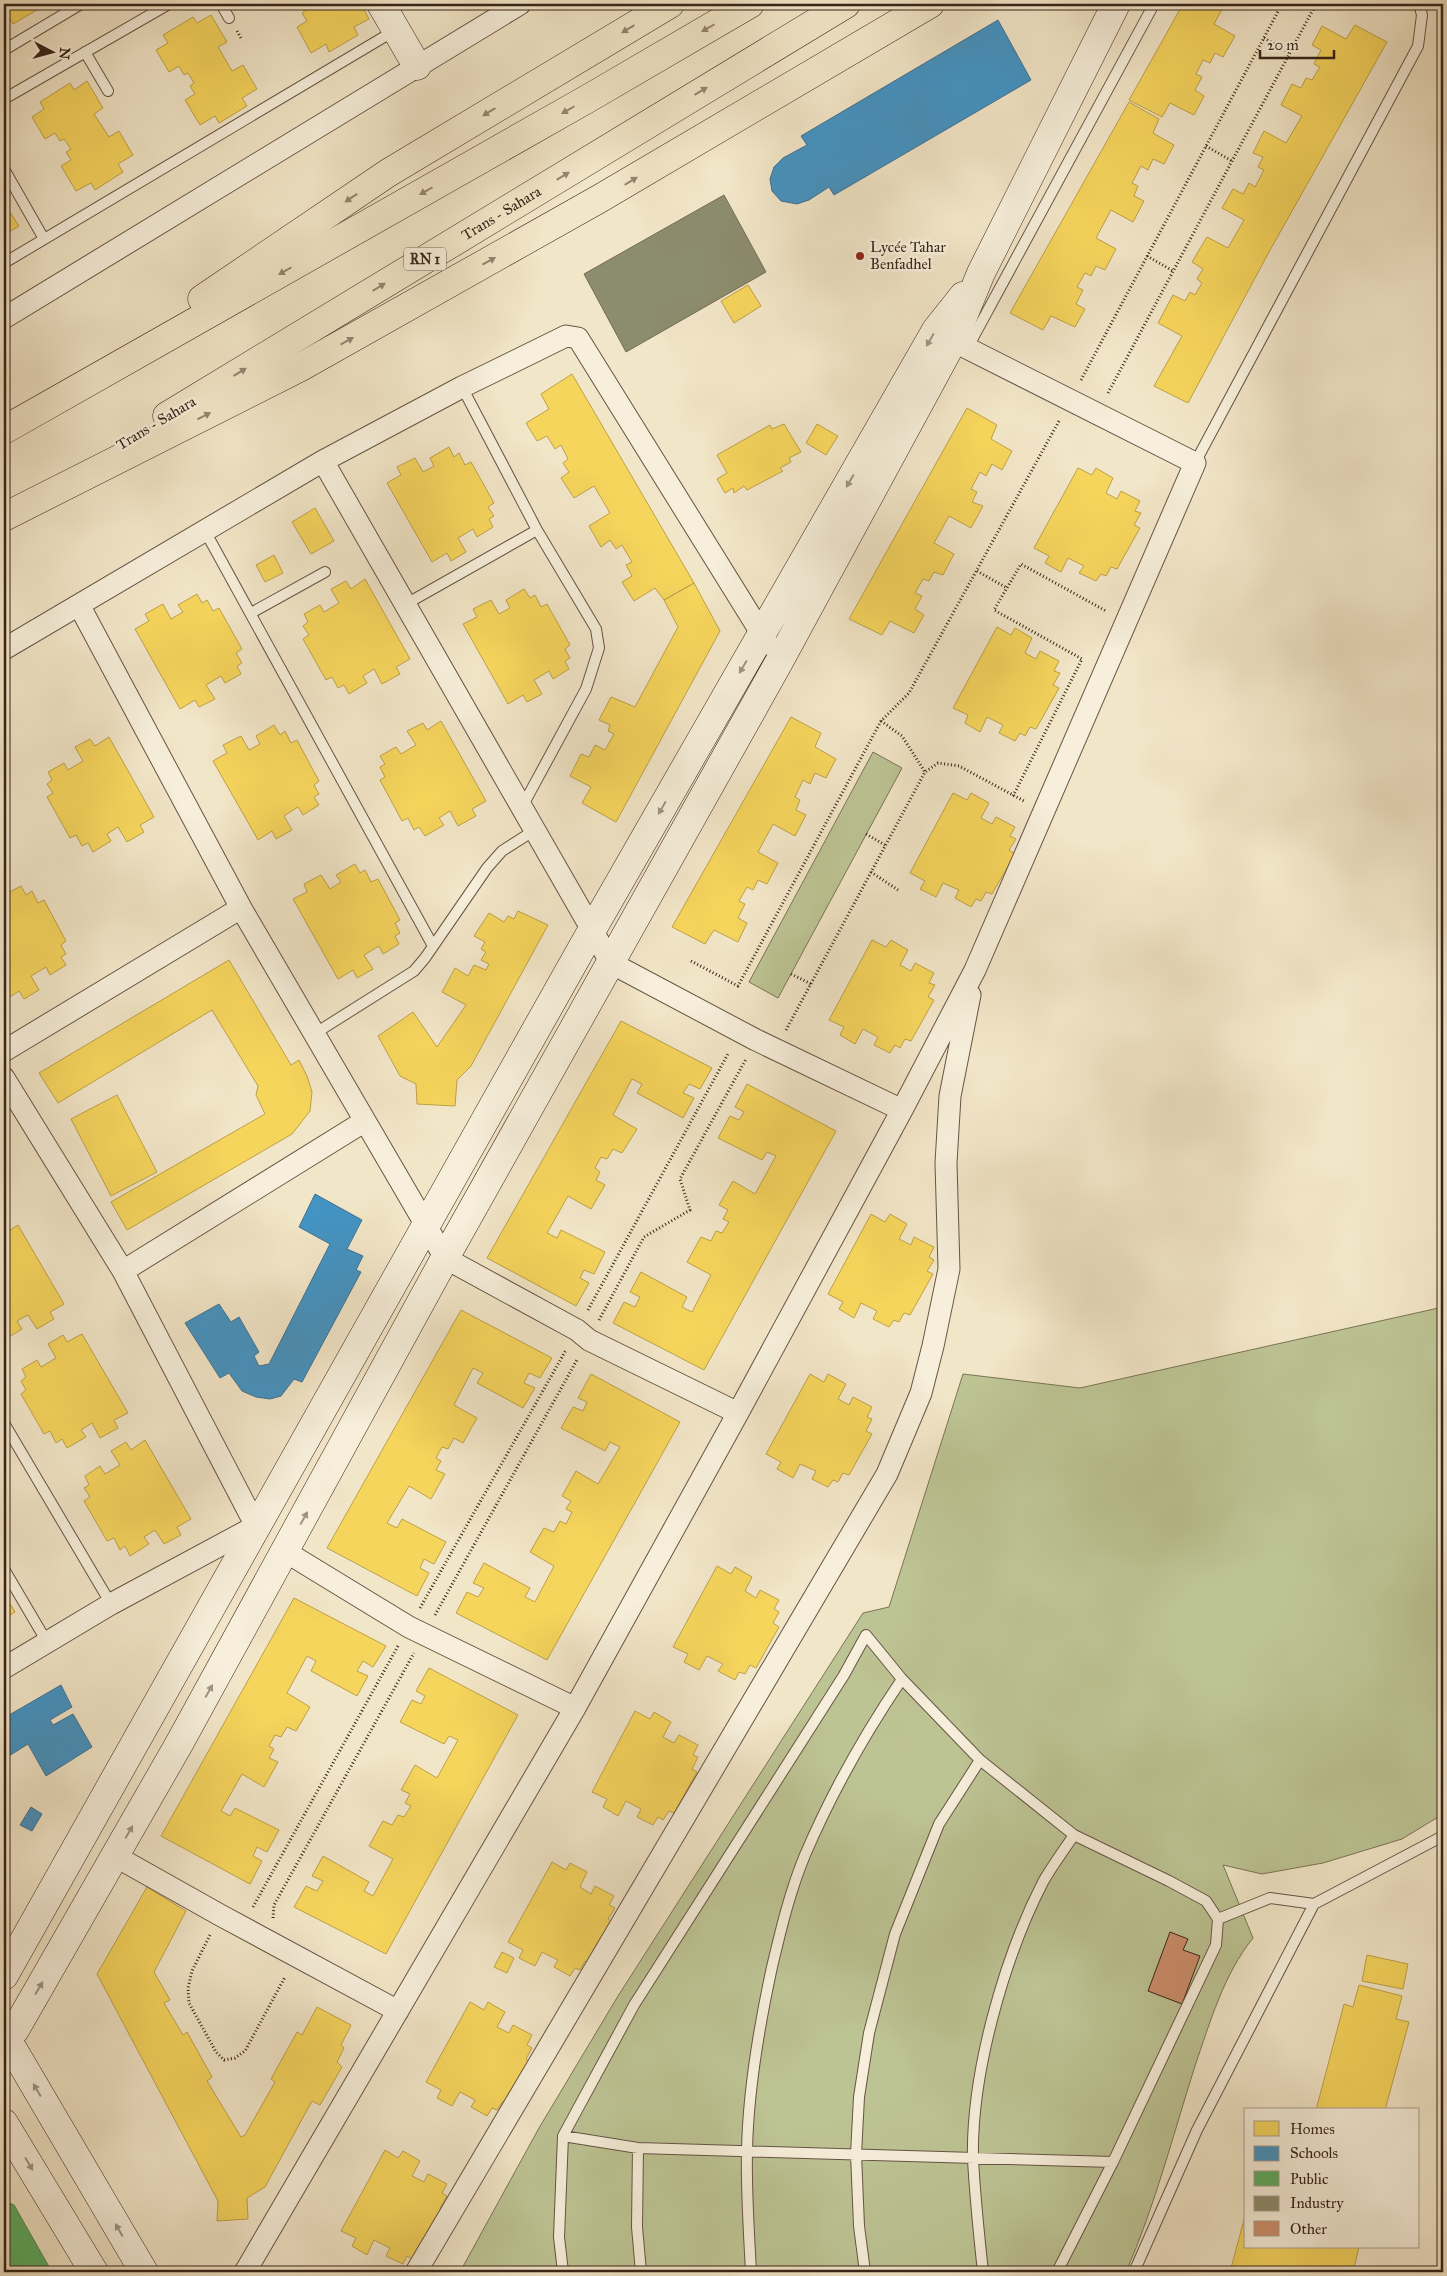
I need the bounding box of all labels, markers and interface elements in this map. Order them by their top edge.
one-way arrow [622,24,635,33]
one-way arrow [701,24,714,33]
north arrow [28,28,78,78]
scale bar [1260,28,1333,60]
text: 20 m [1267,36,1299,54]
text: N [55,47,74,60]
one-way arrow [695,87,708,96]
one-way arrow [561,106,574,115]
one-way arrow [483,108,496,117]
one-way arrow [556,171,569,180]
one-way arrow [624,176,637,185]
street label: Trans - Sahara [458,182,545,244]
one-way arrow [420,186,433,195]
one-way arrow [345,194,358,203]
place label: Lycée Tahar Benfadhel [870,238,946,273]
road number: RN 1 [404,248,446,270]
marker: Lycée Tahar Benfadhel [854,250,866,262]
one-way arrow [482,257,497,265]
one-way arrow [278,267,292,275]
one-way arrow [372,283,385,292]
one-way arrow [926,333,935,346]
one-way arrow [341,336,354,345]
one-way arrow [233,367,246,376]
street label: Trans - Sahara [113,392,200,454]
one-way arrow [196,412,211,420]
one-way arrow [845,474,854,487]
one-way arrow [738,661,747,674]
one-way arrow [657,802,666,815]
one-way arrow [300,1510,308,1525]
one-way arrow [205,1683,213,1698]
one-way arrow [125,1825,133,1839]
one-way arrow [35,1980,43,1995]
one-way arrow [33,2083,42,2096]
legend [1244,2108,1420,2248]
text: Homes [1290,2120,1335,2138]
text: Schools [1290,2144,1338,2162]
one-way arrow [24,2158,33,2171]
text: Public [1290,2170,1328,2188]
text: Industry [1290,2194,1344,2212]
text: Other [1290,2220,1327,2238]
one-way arrow [115,2224,124,2237]

